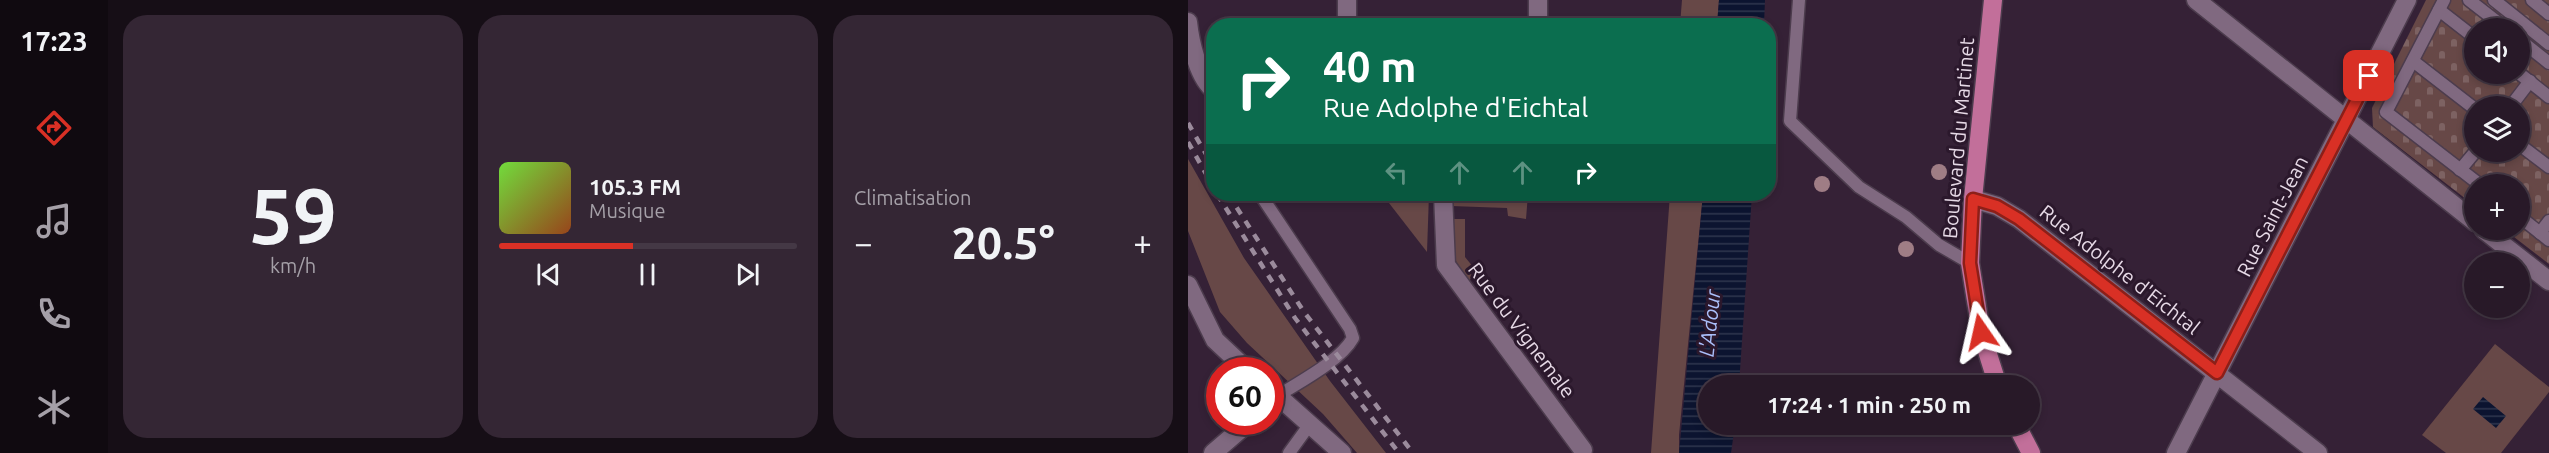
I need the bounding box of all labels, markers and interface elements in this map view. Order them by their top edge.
map controls [2464,18,2530,318]
button: sound [2464,18,2530,84]
text: 17:23 [20,26,88,56]
street label: Boulevard du Martinet [1938,36,1978,240]
icon: right [1224,42,1302,120]
text: 40 m [1323,43,1417,90]
pin [2343,50,2394,101]
icon: arrive [2352,59,2385,92]
text: Rue Adolphe d'Eichtal [1323,92,1588,122]
button: layers [2464,96,2530,162]
icon: directions [33,107,75,149]
street label: Rue Saint-Jean [2232,152,2312,280]
icon: left [1380,156,1413,189]
icon: ahead [1443,156,1476,189]
icon: ahead [1506,156,1539,189]
icon: right [1569,156,1602,189]
text: 59 [249,171,337,259]
text: 105.3 FM [589,174,681,199]
button: + [2464,174,2530,240]
text: Climatisation [854,186,971,209]
text: Musique [589,199,666,222]
street label: Rue Adolphe d'Eichtal [2035,199,2205,339]
icon: music [33,200,75,242]
text: 20.5° [951,217,1055,268]
text: − [854,224,873,261]
text: + [1133,224,1152,261]
button: − [2464,252,2530,318]
text: km/h [270,254,316,277]
icon: previous [532,258,565,291]
icon: pause [631,258,664,291]
icon: next [731,258,764,291]
street label: Rue du Vignemale [1464,258,1580,402]
water label: L'Adour [1694,287,1725,358]
icon: phone [33,293,75,335]
position arrow [1949,300,2013,364]
speed limit sign: 60 [1206,357,1284,435]
icon: climate [33,386,75,428]
text: 17:24 · 1 min · 250 m [1767,392,1971,417]

